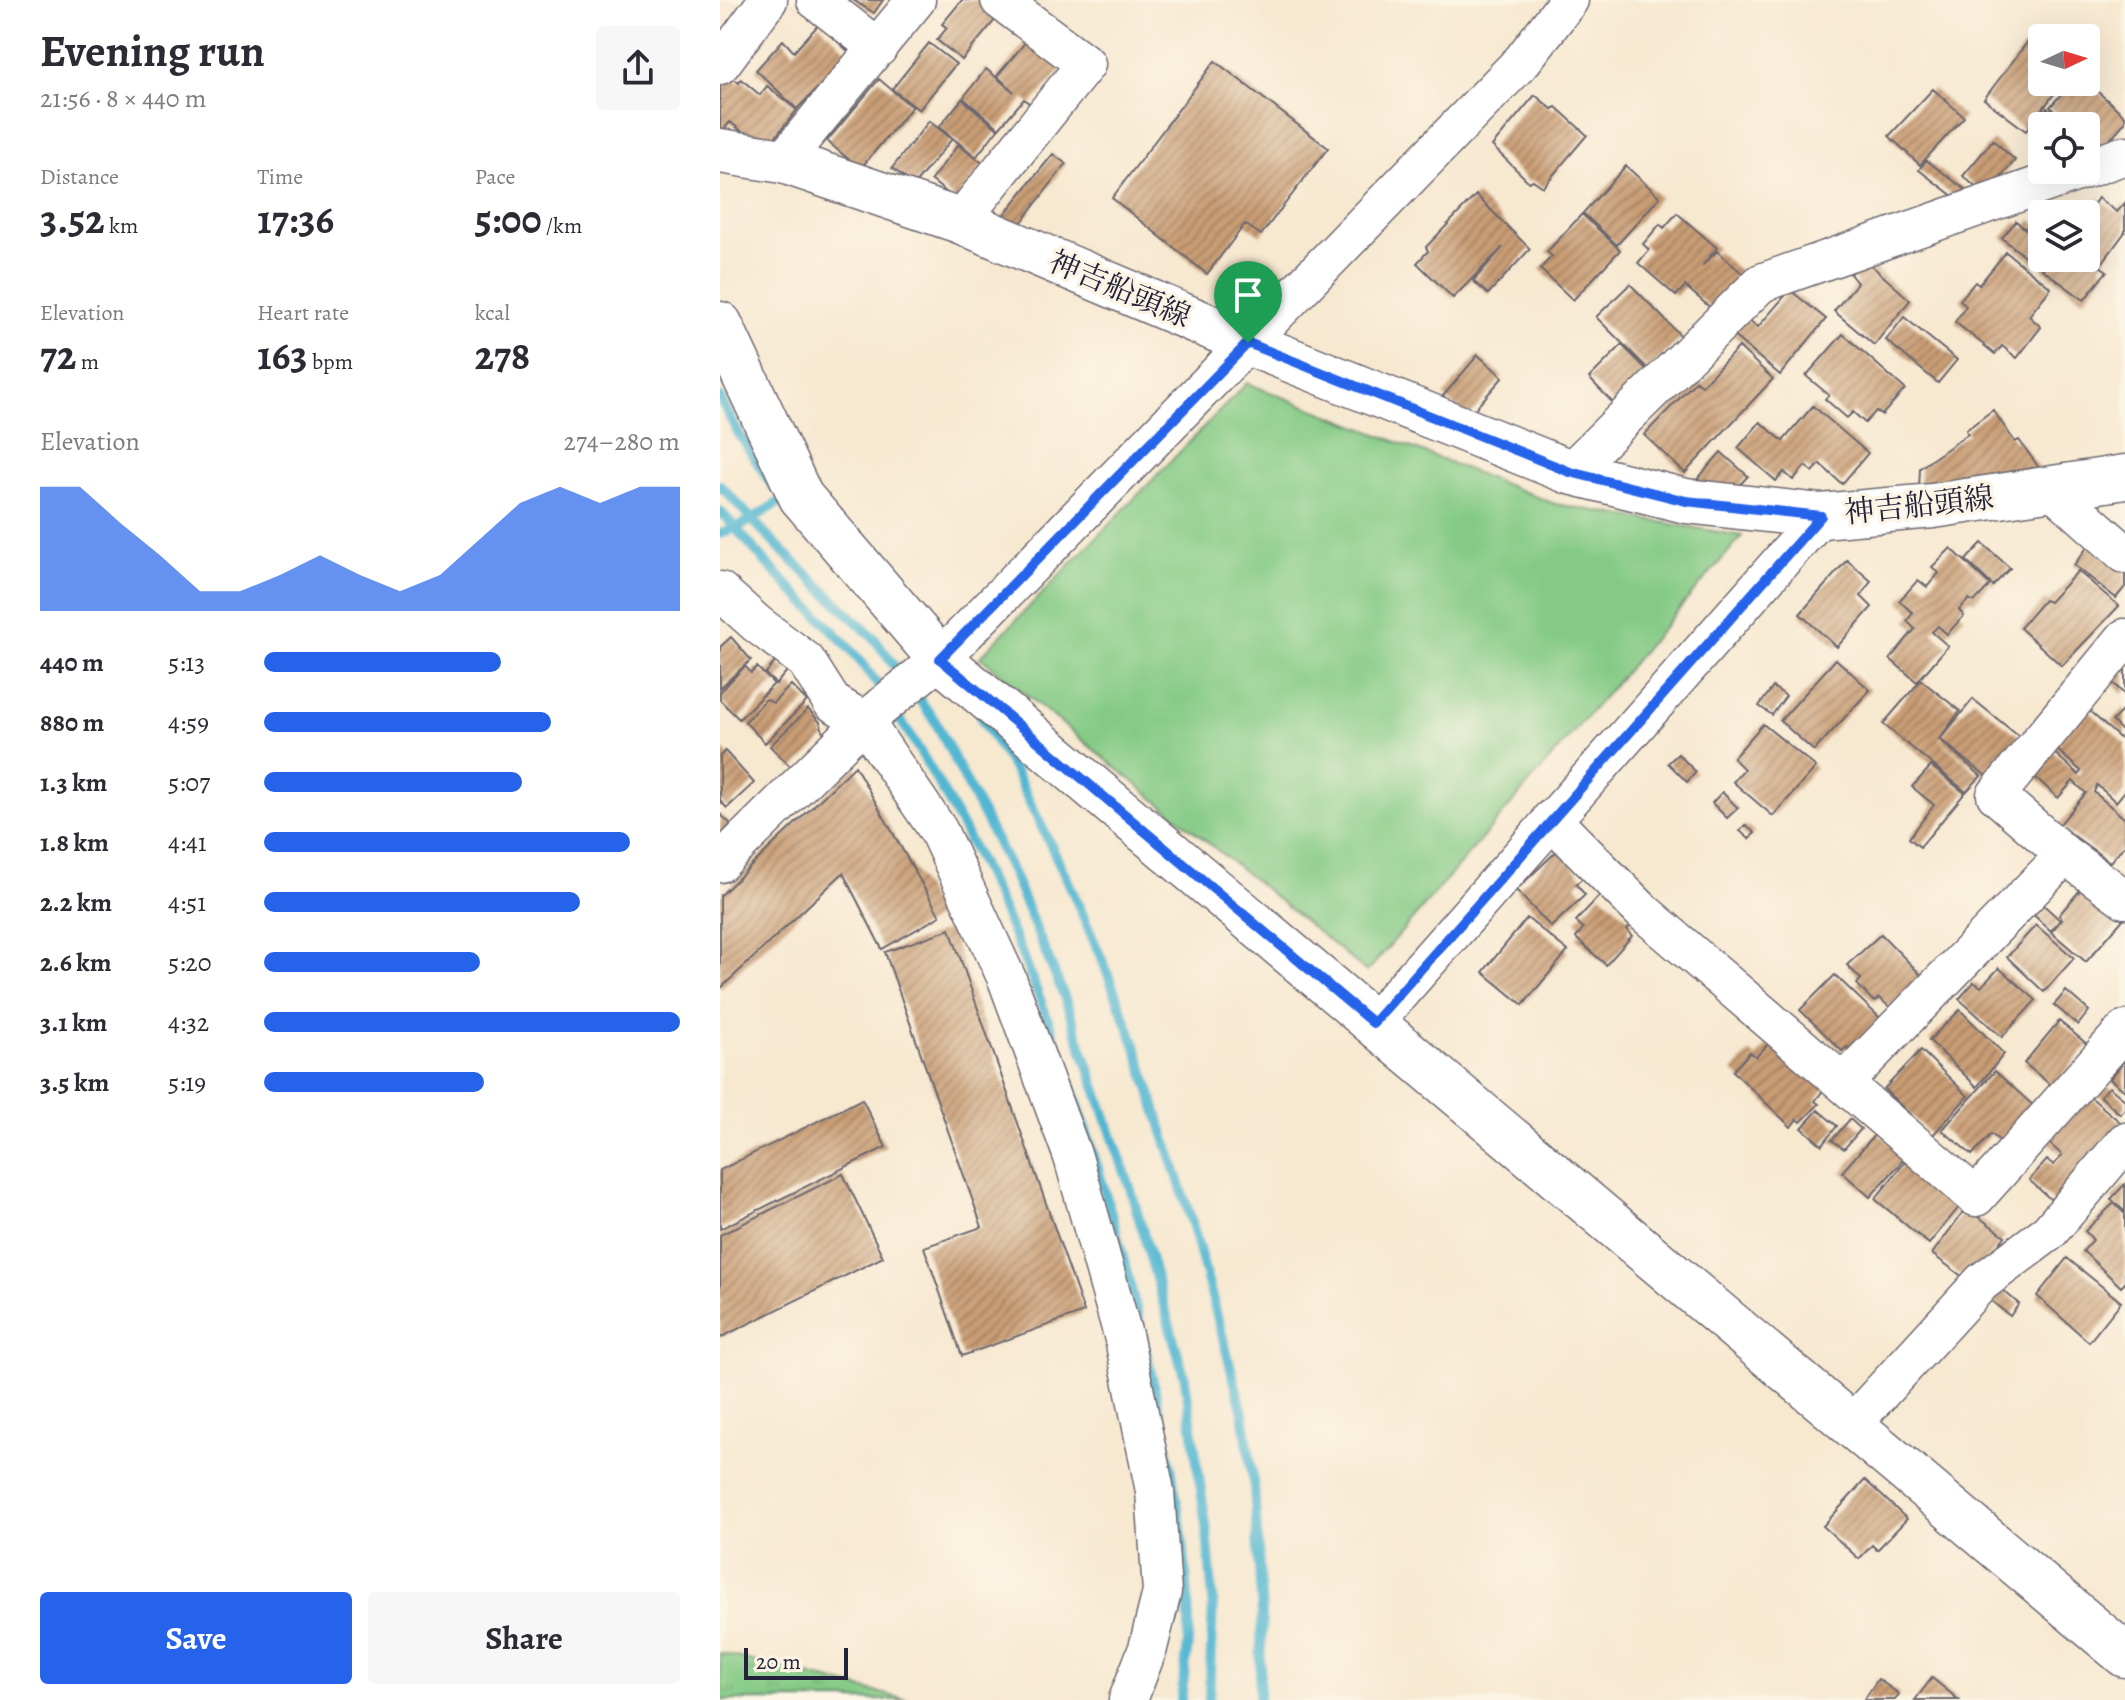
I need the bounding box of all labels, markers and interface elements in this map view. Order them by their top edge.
text: Evening run [40,21,265,81]
north arrow [2028,24,2100,96]
map controls [2028,24,2100,272]
button: share [596,26,680,110]
text: 21:56 · 8 × 440 m [40,81,206,116]
button: locate [2028,112,2100,184]
text: Distance [40,162,119,192]
text: Time [257,162,303,192]
text: Pace [475,162,515,192]
text: 3.52 [40,192,105,247]
text: 17:36 [257,192,334,247]
text: 5:00 [475,192,542,247]
button: layers [2028,200,2100,272]
text: km [105,211,138,241]
text: /km [542,211,582,241]
street label: 神吉船頭線 [1043,241,1197,337]
pin [1214,261,1282,343]
icon: arrive [1226,273,1270,317]
text: Elevation [40,298,124,328]
text: Heart rate [257,298,349,328]
text: kcal [475,298,510,328]
text: 72 [40,328,76,383]
text: 163 [257,328,308,383]
text: 278 [475,328,530,383]
text: m [76,347,99,377]
text: bpm [308,347,353,377]
text: Elevation [40,424,140,459]
text: 274–280 m [564,424,680,459]
street label: 神吉船頭線 [1842,477,1996,533]
text: 440 m [40,645,104,680]
text: 5:13 [168,645,205,680]
text: 880 m [40,705,104,740]
text: 4:59 [168,705,209,740]
text: 1.3 km [40,765,107,800]
text: 5:07 [168,765,210,800]
text: 1.8 km [40,825,109,860]
text: 4:41 [168,825,207,860]
text: 2.2 km [40,885,112,920]
text: 4:51 [168,885,206,920]
text: 2.6 km [40,945,112,980]
text: 5:20 [168,945,212,980]
text: 3.1 km [40,1005,107,1040]
text: 4:32 [168,1005,209,1040]
text: 3.5 km [40,1065,109,1100]
text: 5:19 [168,1065,206,1100]
button: Save [40,1592,352,1684]
button: Share [368,1592,680,1684]
scale bar [744,1644,848,1680]
text: 20 m [756,1647,801,1677]

